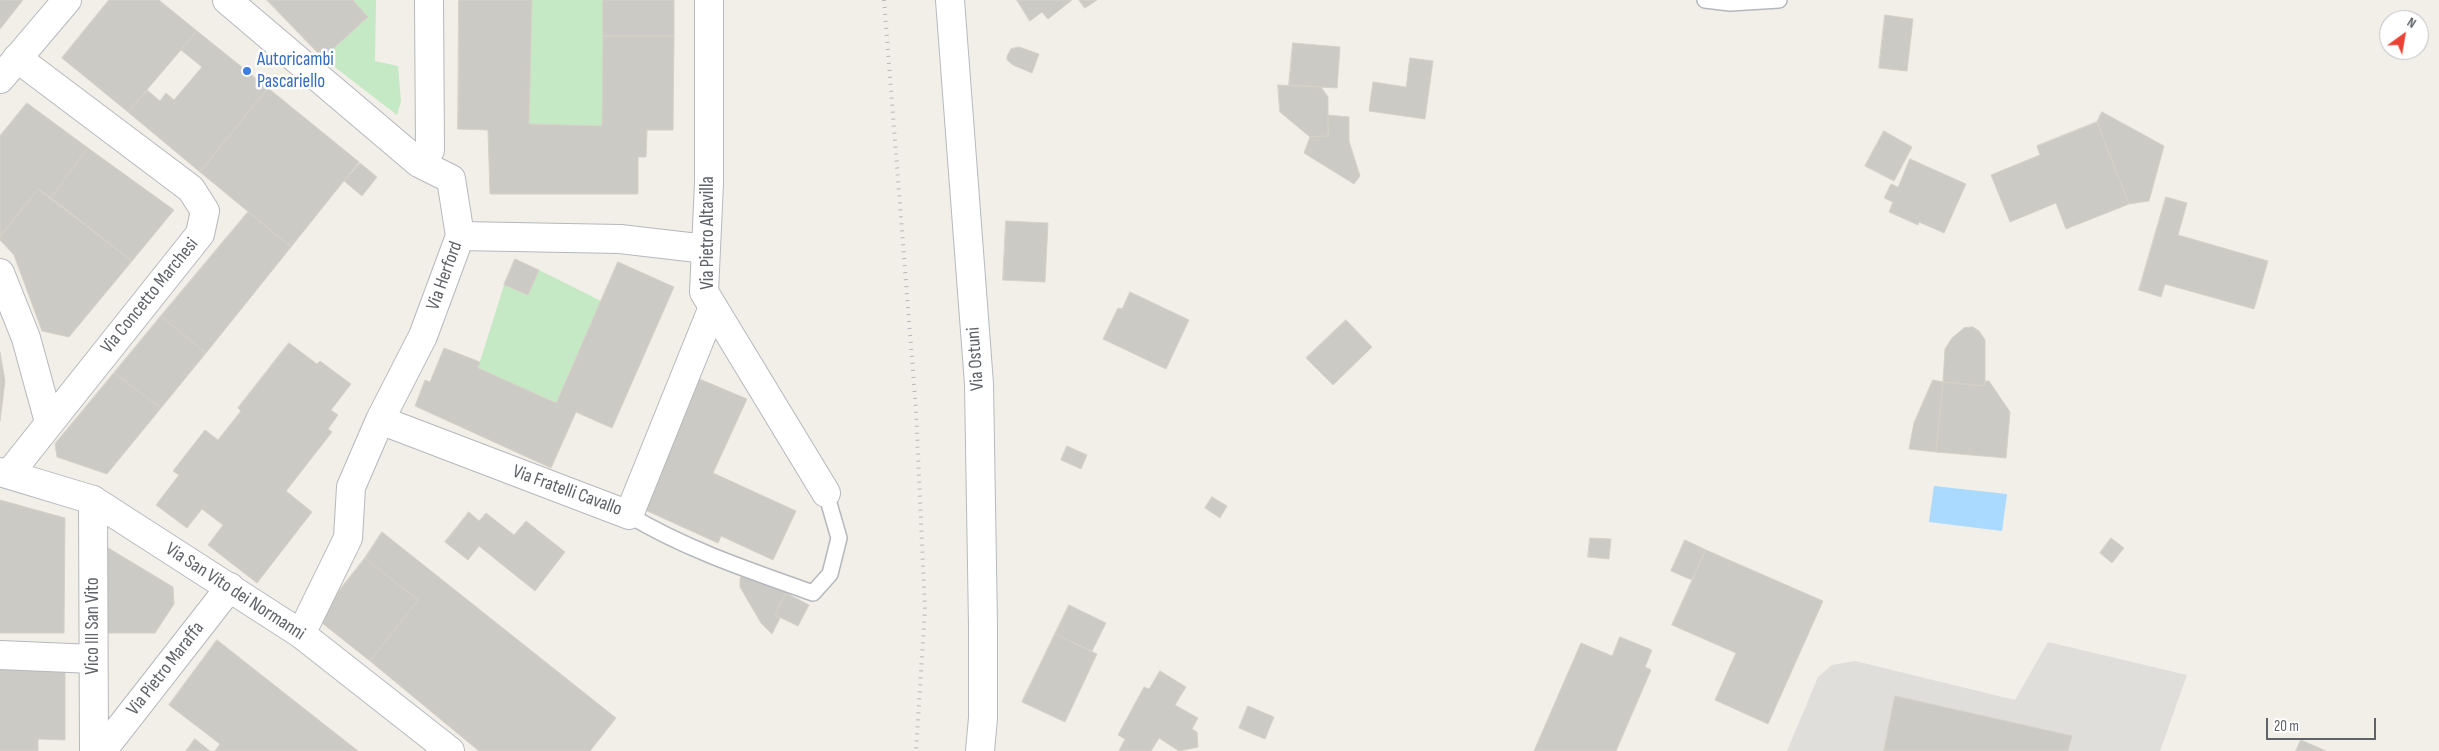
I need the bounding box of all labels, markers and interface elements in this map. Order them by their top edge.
north arrow [2379,10,2429,60]
text: N [2404,14,2419,32]
place label: Autoricambi Pascariello [257,49,334,93]
marker: Autoricambi Pascariello [241,65,253,77]
street label: Via Pietro Altavilla [697,176,719,290]
street label: Via Concetto Marchesi [96,233,204,359]
street label: Via Herford [422,239,468,313]
street label: Via Ostuni [962,326,990,392]
street label: Via Fratelli Cavallo [509,461,625,521]
street label: Via San Vito dei Normanni [161,538,309,646]
street label: Vico III San Vito [82,577,104,675]
street label: Via Pietro Maraffa [122,618,210,720]
scale bar [2269,708,2379,740]
text: 20 m [2274,717,2299,736]

